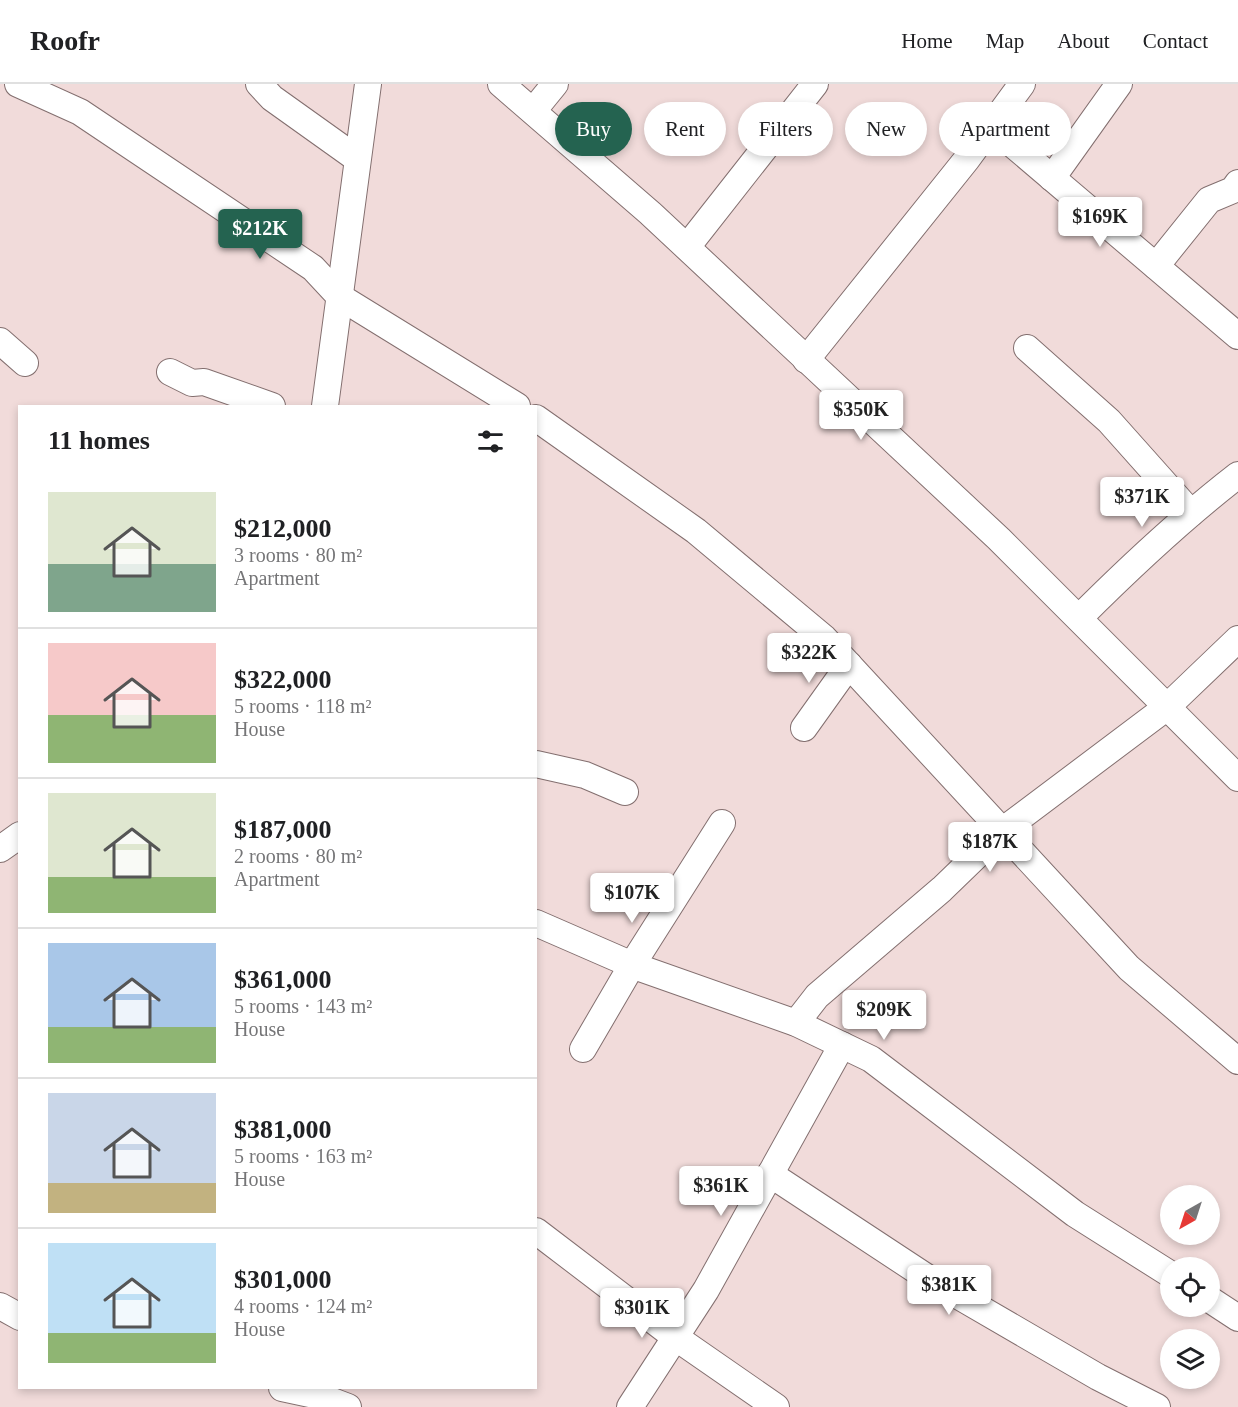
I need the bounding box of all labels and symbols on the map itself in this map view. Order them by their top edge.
pin: $169K [1058,197,1142,248]
pin: $212K [218,209,302,260]
pin: $350K [819,390,903,441]
pin: $371K [1100,477,1184,528]
pin: $322K [767,633,851,684]
pin: $187K [948,822,1032,873]
pin: $107K [590,873,674,924]
pin: $209K [842,990,926,1041]
pin: $361K [679,1166,763,1217]
north arrow [1160,1185,1220,1245]
pin: $381K [907,1265,991,1316]
pin: $301K [600,1288,684,1339]

